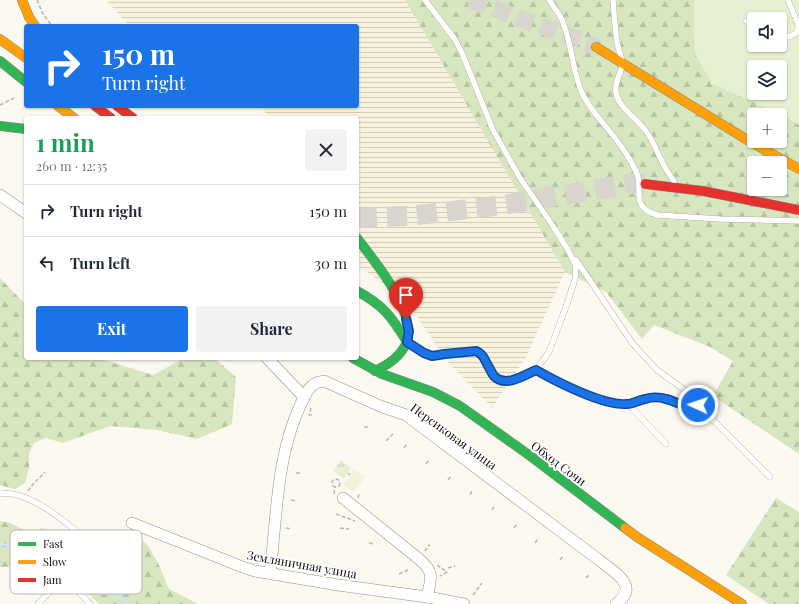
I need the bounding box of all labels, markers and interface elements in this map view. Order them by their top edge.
map controls [747,12,787,196]
button: sound [747,12,787,52]
text: 150 m [102,35,175,72]
icon: right [36,40,88,92]
button: layers [747,60,787,100]
text: Turn right [102,71,185,95]
button: + [747,108,787,148]
text: 1 min [36,126,95,158]
button: close [305,129,347,171]
button: − [747,156,787,196]
text: 260 m · 12:35 [36,157,107,174]
icon: right [36,200,58,222]
text: Turn right [70,201,143,221]
text: 150 m [309,201,347,221]
icon: left [36,252,58,274]
text: Turn left [70,253,131,273]
text: 30 m [314,253,347,273]
pin [389,278,423,319]
icon: arrive [395,284,417,306]
button: Exit [36,306,188,352]
button: Share [196,306,347,352]
position arrow [677,384,719,426]
street label: Персиковая улица [408,399,500,473]
street label: Обход Сочи [528,437,590,489]
legend [10,530,142,594]
text: Fast [43,536,63,551]
street label: Земляничная улица [246,546,358,582]
text: Slow [43,554,67,569]
text: Jam [42,572,62,587]

